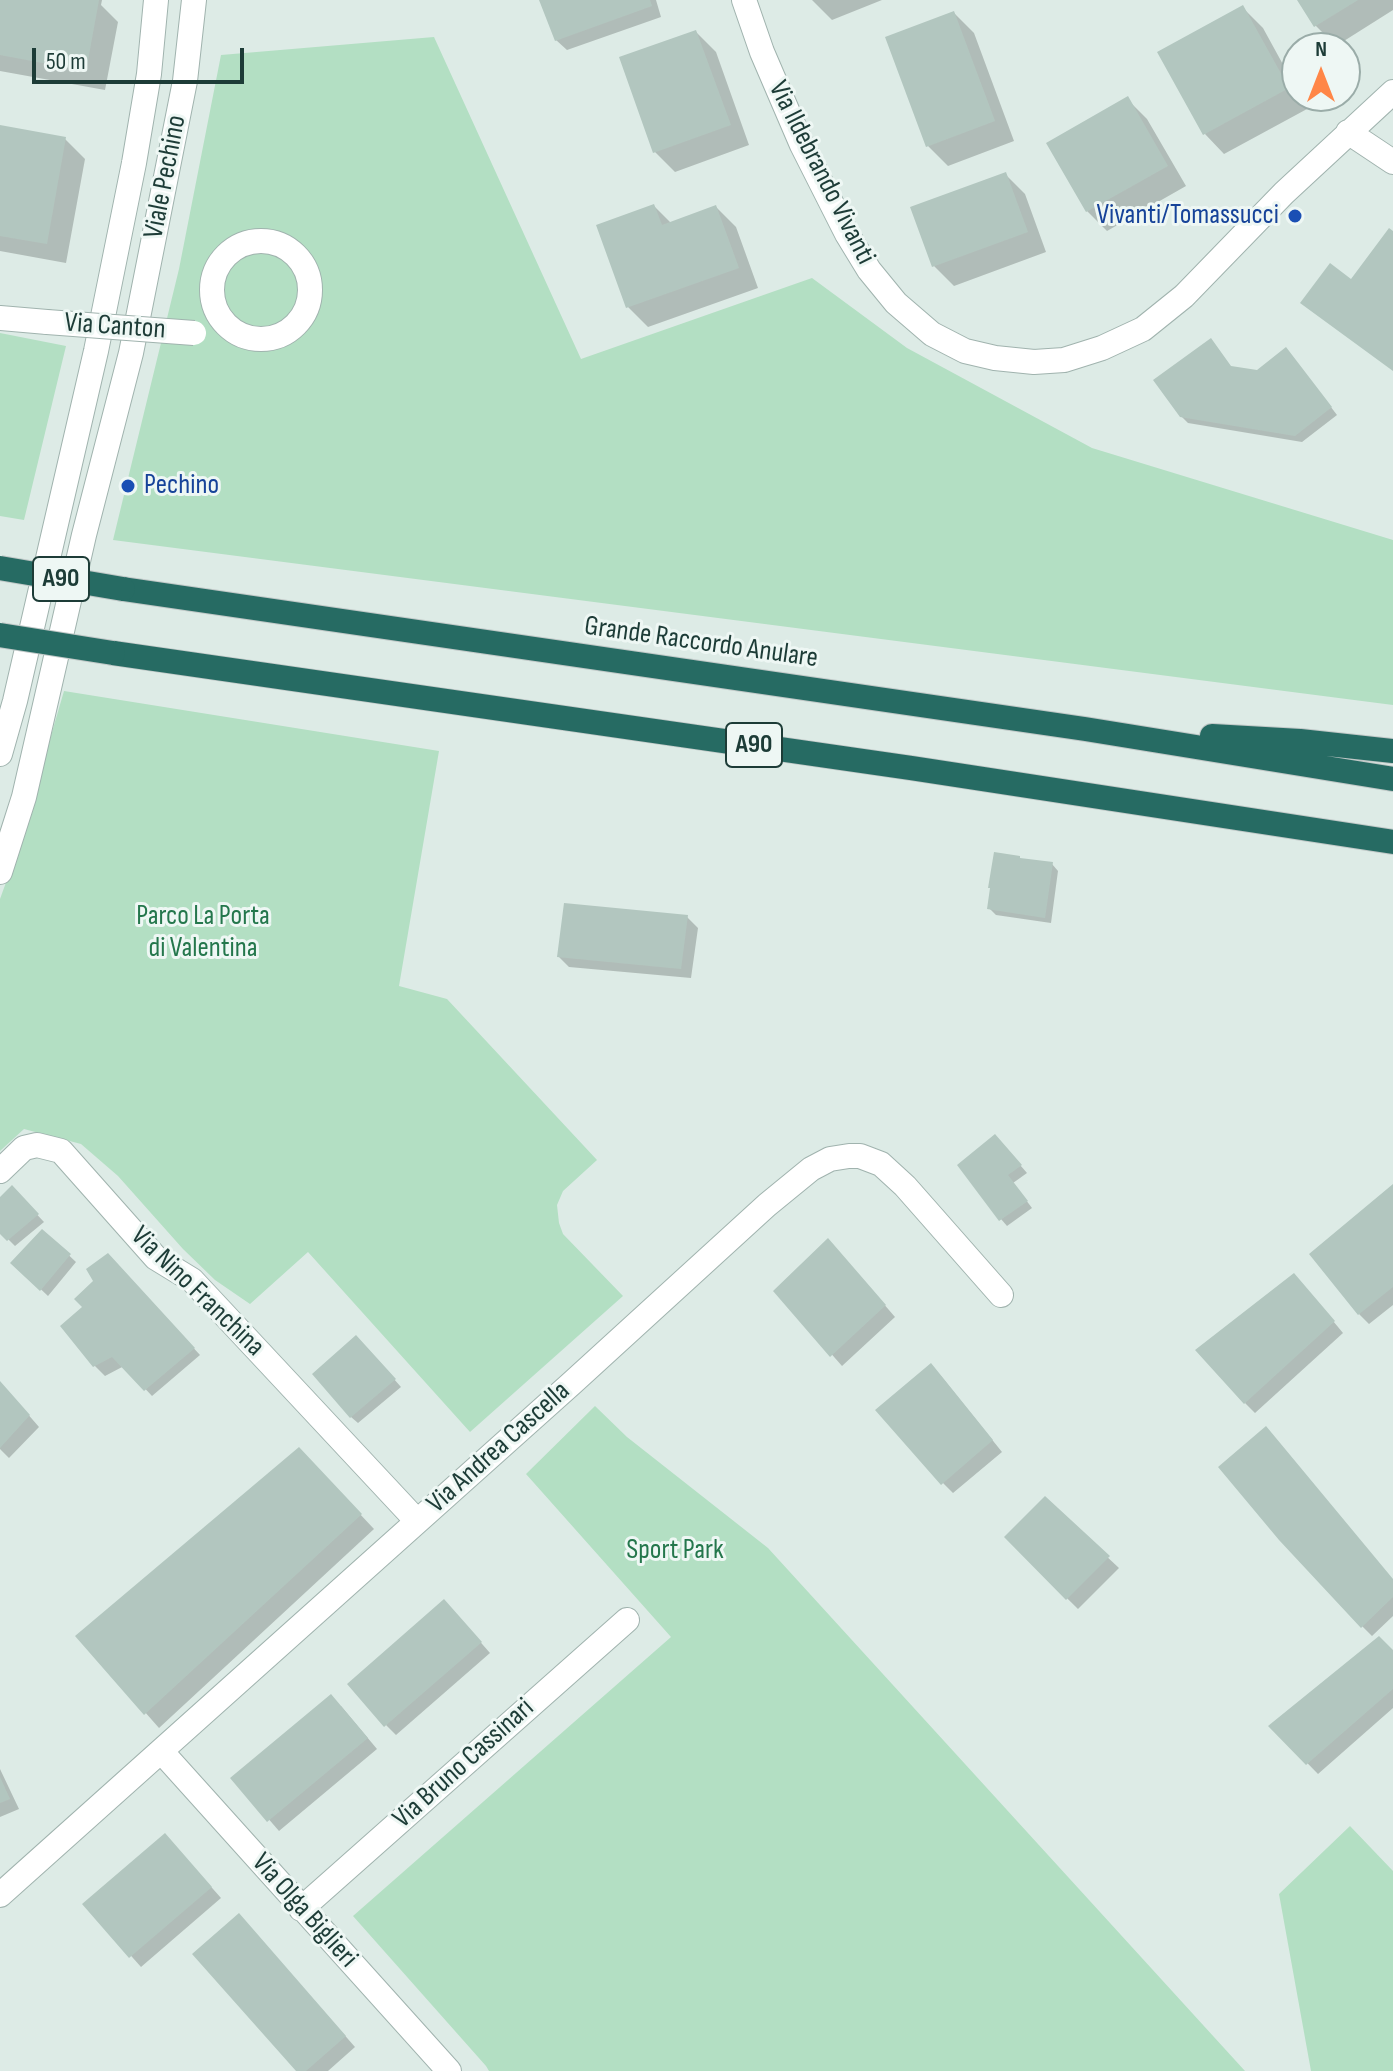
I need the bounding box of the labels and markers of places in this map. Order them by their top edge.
place label: Vivanti/Tomassucci [1096,199,1279,233]
marker: Vivanti/Tomassucci [1286,207,1304,225]
place label: Pechino [144,469,219,503]
marker: Pechino [119,477,137,495]

